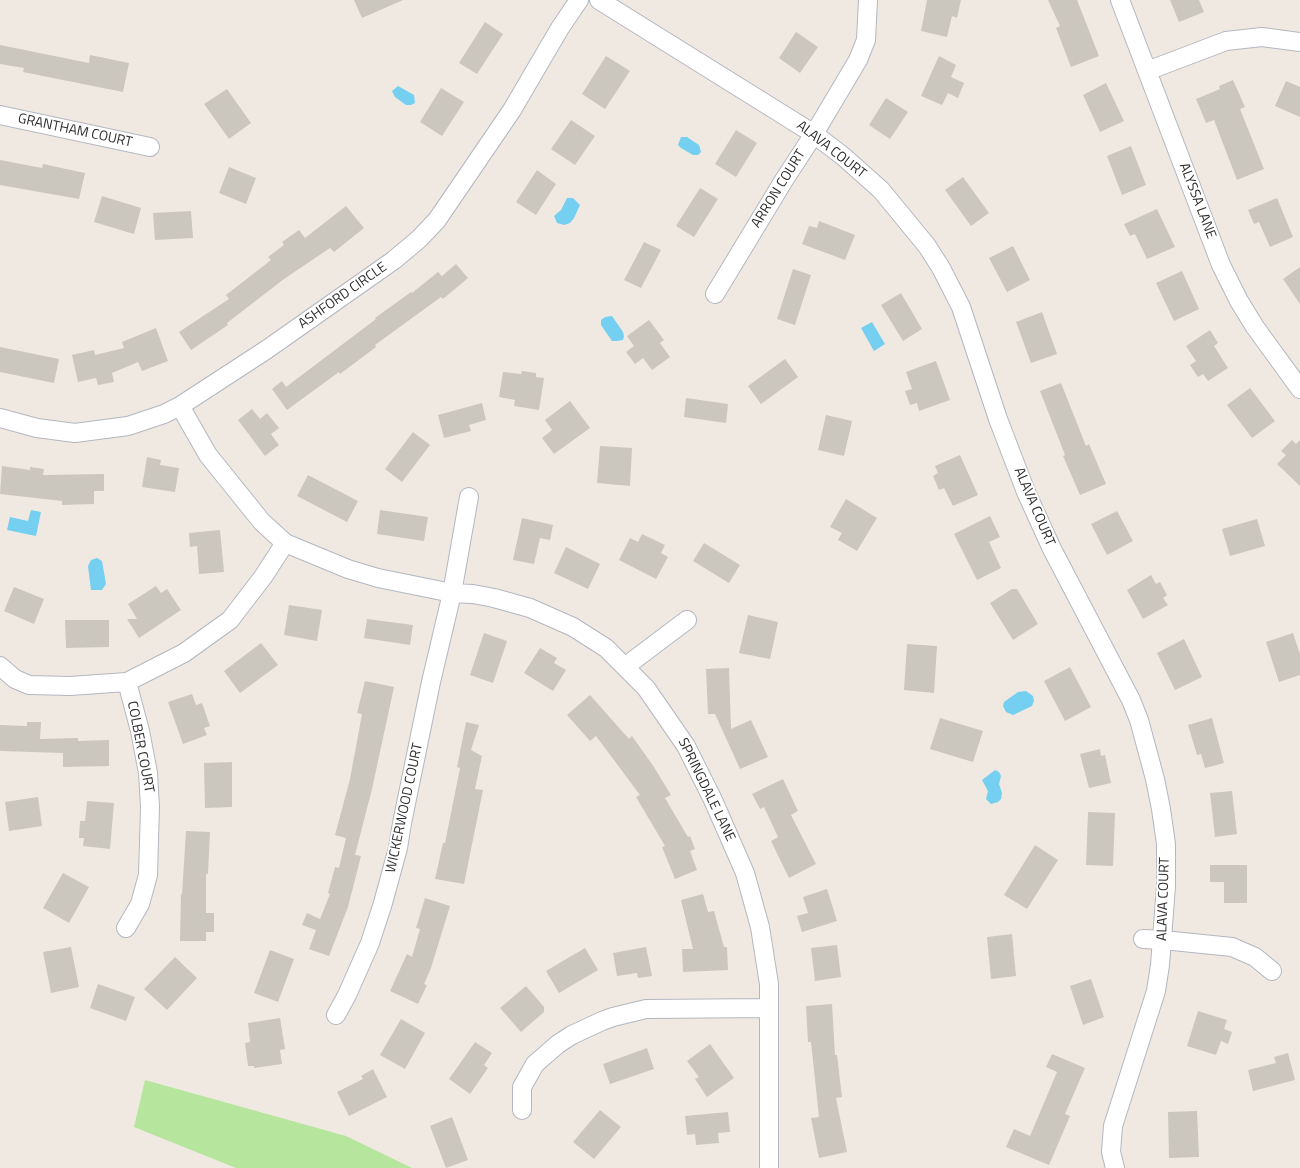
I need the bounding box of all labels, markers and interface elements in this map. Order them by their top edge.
street label: GRANTHAM COURT [16,111,134,151]
street label: ALAVA COURT [793,118,869,182]
street label: ARRON COURT [748,147,810,231]
street label: ALYSSA LANE [1175,161,1219,241]
street label: ASHFORD CIRCLE [295,259,391,333]
street label: ALAVA COURT [1010,465,1058,549]
street label: COLBER COURT [123,700,157,794]
street label: SPRINGDALE LANE [674,736,738,844]
street label: WICKERWOOD COURT [383,742,427,874]
street label: ALAVA COURT [1154,857,1174,941]

